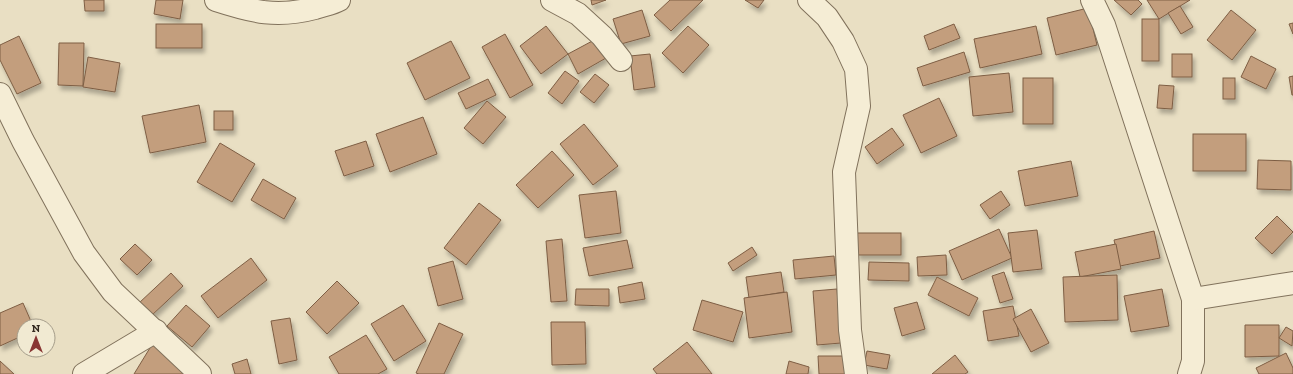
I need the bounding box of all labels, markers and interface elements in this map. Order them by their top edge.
north arrow [16,318,56,358]
text: N [32,322,41,335]

